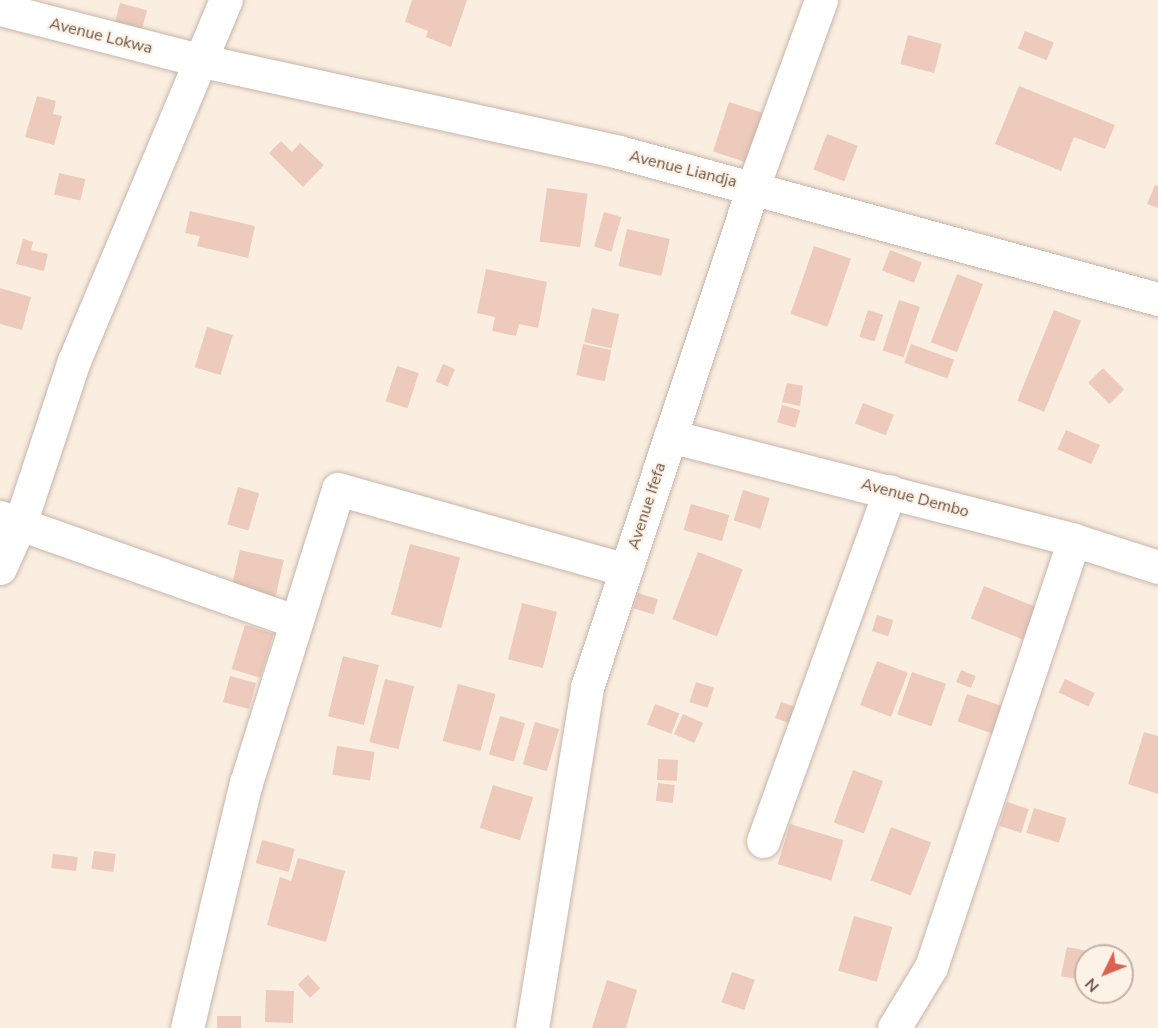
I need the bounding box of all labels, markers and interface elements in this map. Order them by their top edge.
street label: Avenue Lokwa [47,14,155,58]
street label: Avenue Liandja [627,146,739,192]
street label: Avenue Ifefa [624,460,670,552]
street label: Avenue Dembo [859,474,971,522]
north arrow [1074,944,1134,1004]
text: N [1080,973,1104,997]

